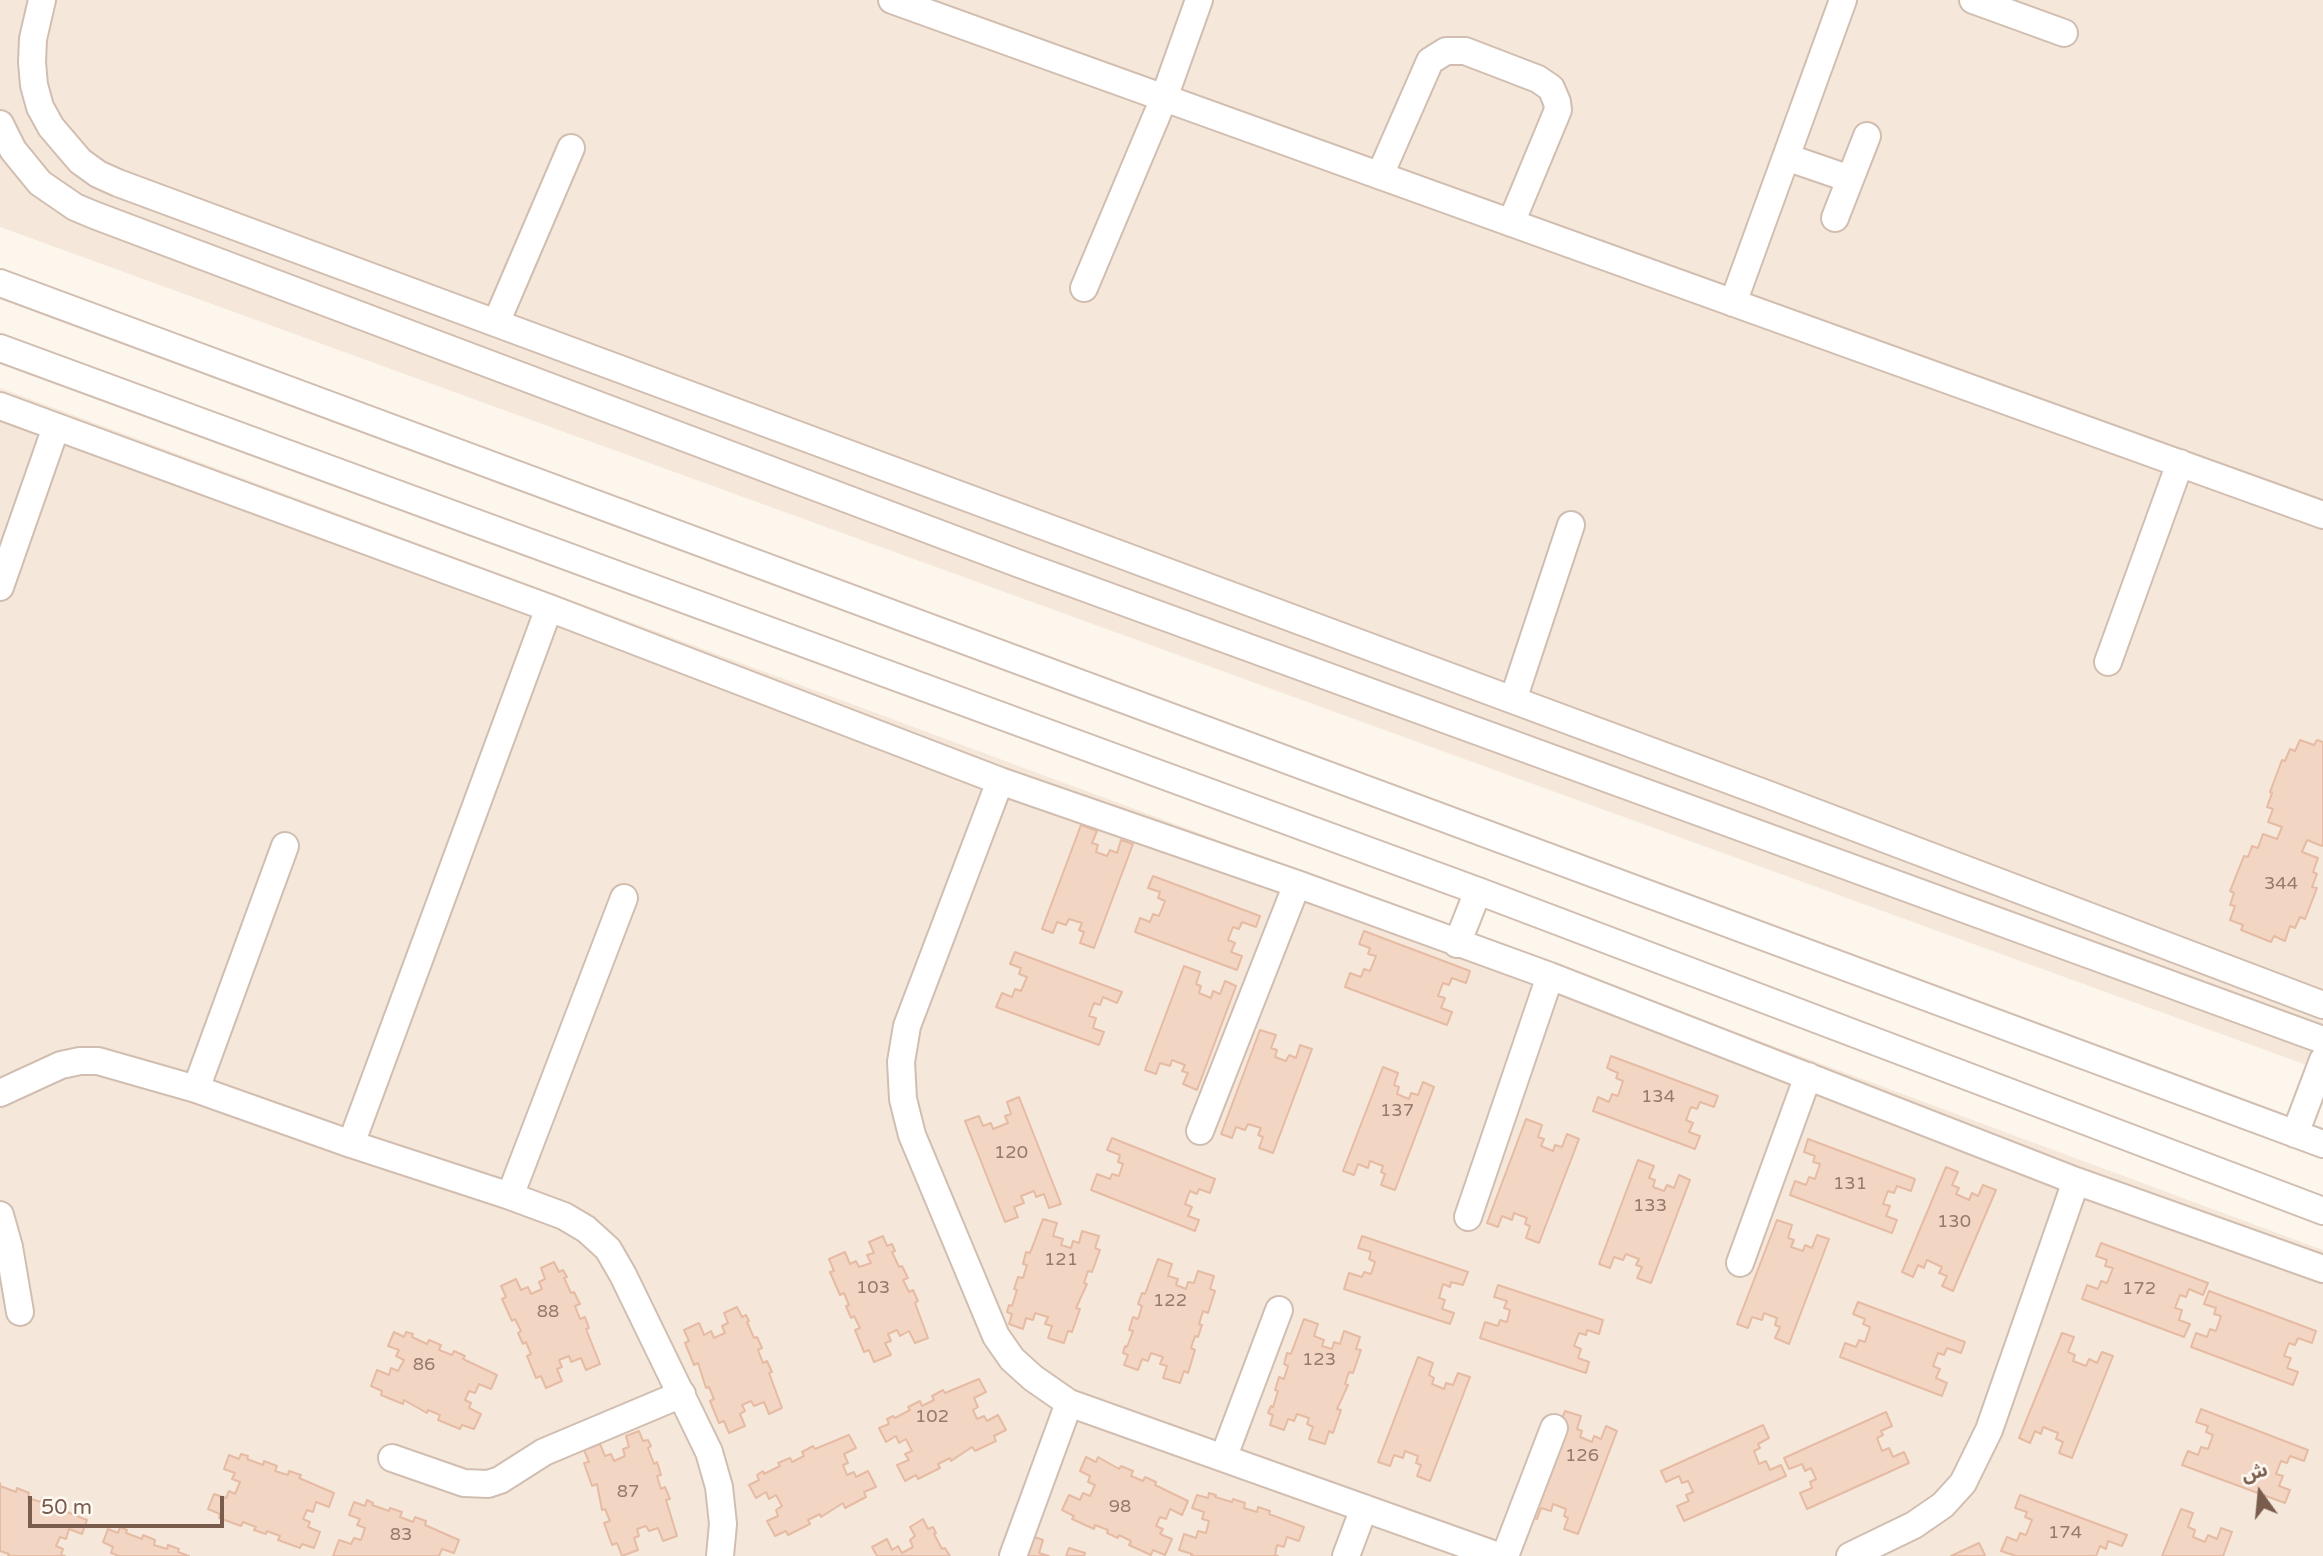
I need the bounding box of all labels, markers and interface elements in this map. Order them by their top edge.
house number: 344 [2264,873,2298,895]
house number: 134 [1641,1086,1675,1108]
house number: 137 [1380,1100,1414,1122]
house number: 120 [994,1142,1028,1164]
house number: 131 [1833,1173,1867,1195]
house number: 133 [1633,1195,1667,1217]
house number: 130 [1937,1211,1971,1233]
house number: 121 [1044,1249,1078,1271]
house number: 103 [856,1277,890,1299]
house number: 172 [2122,1278,2156,1300]
house number: 122 [1153,1290,1187,1312]
house number: 88 [537,1301,559,1323]
house number: 123 [1302,1349,1336,1371]
house number: 86 [413,1354,435,1376]
house number: 102 [915,1406,949,1428]
house number: 126 [1565,1445,1599,1467]
north arrow [2225,1458,2295,1528]
text: ش [2239,1459,2270,1487]
house number: 87 [617,1481,639,1503]
scale bar [32,1482,228,1526]
text: 50 m [41,1495,92,1520]
house number: 98 [1109,1496,1131,1518]
house number: 174 [2048,1522,2082,1544]
house number: 83 [390,1524,412,1546]

